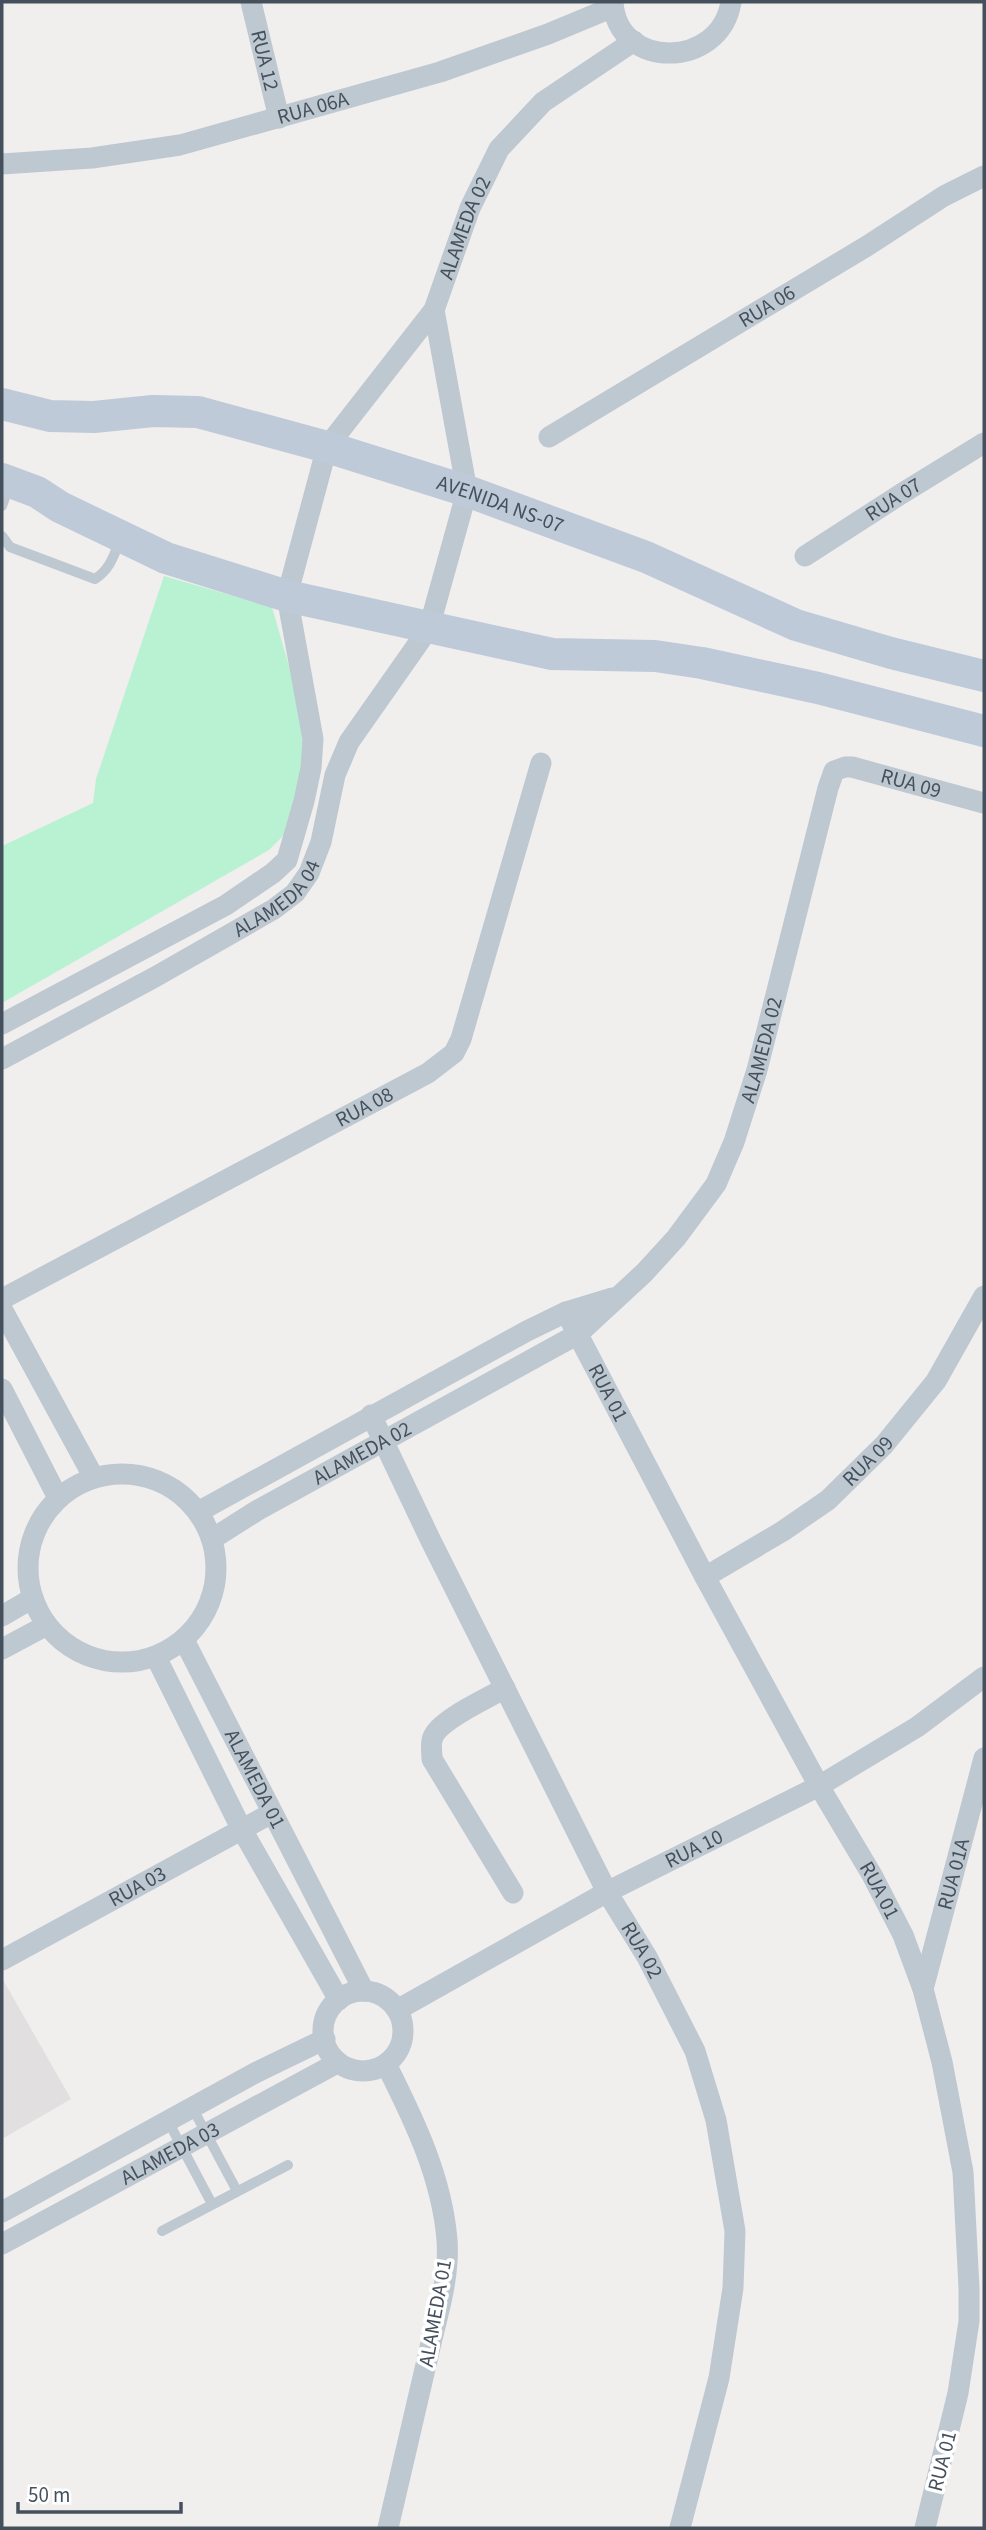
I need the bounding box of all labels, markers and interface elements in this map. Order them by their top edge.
street label: RUA 12 [243,27,287,94]
street label: RUA 06A [273,83,353,132]
street label: ALAMEDA 02 [431,171,498,283]
street label: RUA 06 [733,277,801,335]
street label: AVENIDA NS-07 [433,467,568,540]
street label: RUA 07 [859,470,927,528]
street label: RUA 09 [877,760,945,806]
street label: ALAMEDA 04 [228,856,328,944]
street label: ALAMEDA 02 [732,994,790,1107]
street label: RUA 08 [330,1079,398,1135]
street label: RUA 01 [581,1358,636,1427]
street label: ALAMEDA 02 [307,1414,417,1492]
street label: RUA 09 [835,1429,901,1493]
street label: ALAMEDA 01 [217,1724,293,1834]
street label: RUA 10 [660,1821,728,1876]
street label: RUA 01A [930,1834,977,1913]
street label: RUA 01 [852,1856,907,1924]
street label: RUA 03 [103,1858,171,1914]
street label: RUA 02 [614,1916,670,1984]
street label: ALAMEDA 03 [115,2114,225,2192]
street label: ALAMEDA 01 [411,2257,459,2369]
street label: RUA 01 [920,2427,964,2495]
scale bar [18,2470,180,2514]
text: 50 m [28,2480,70,2510]

